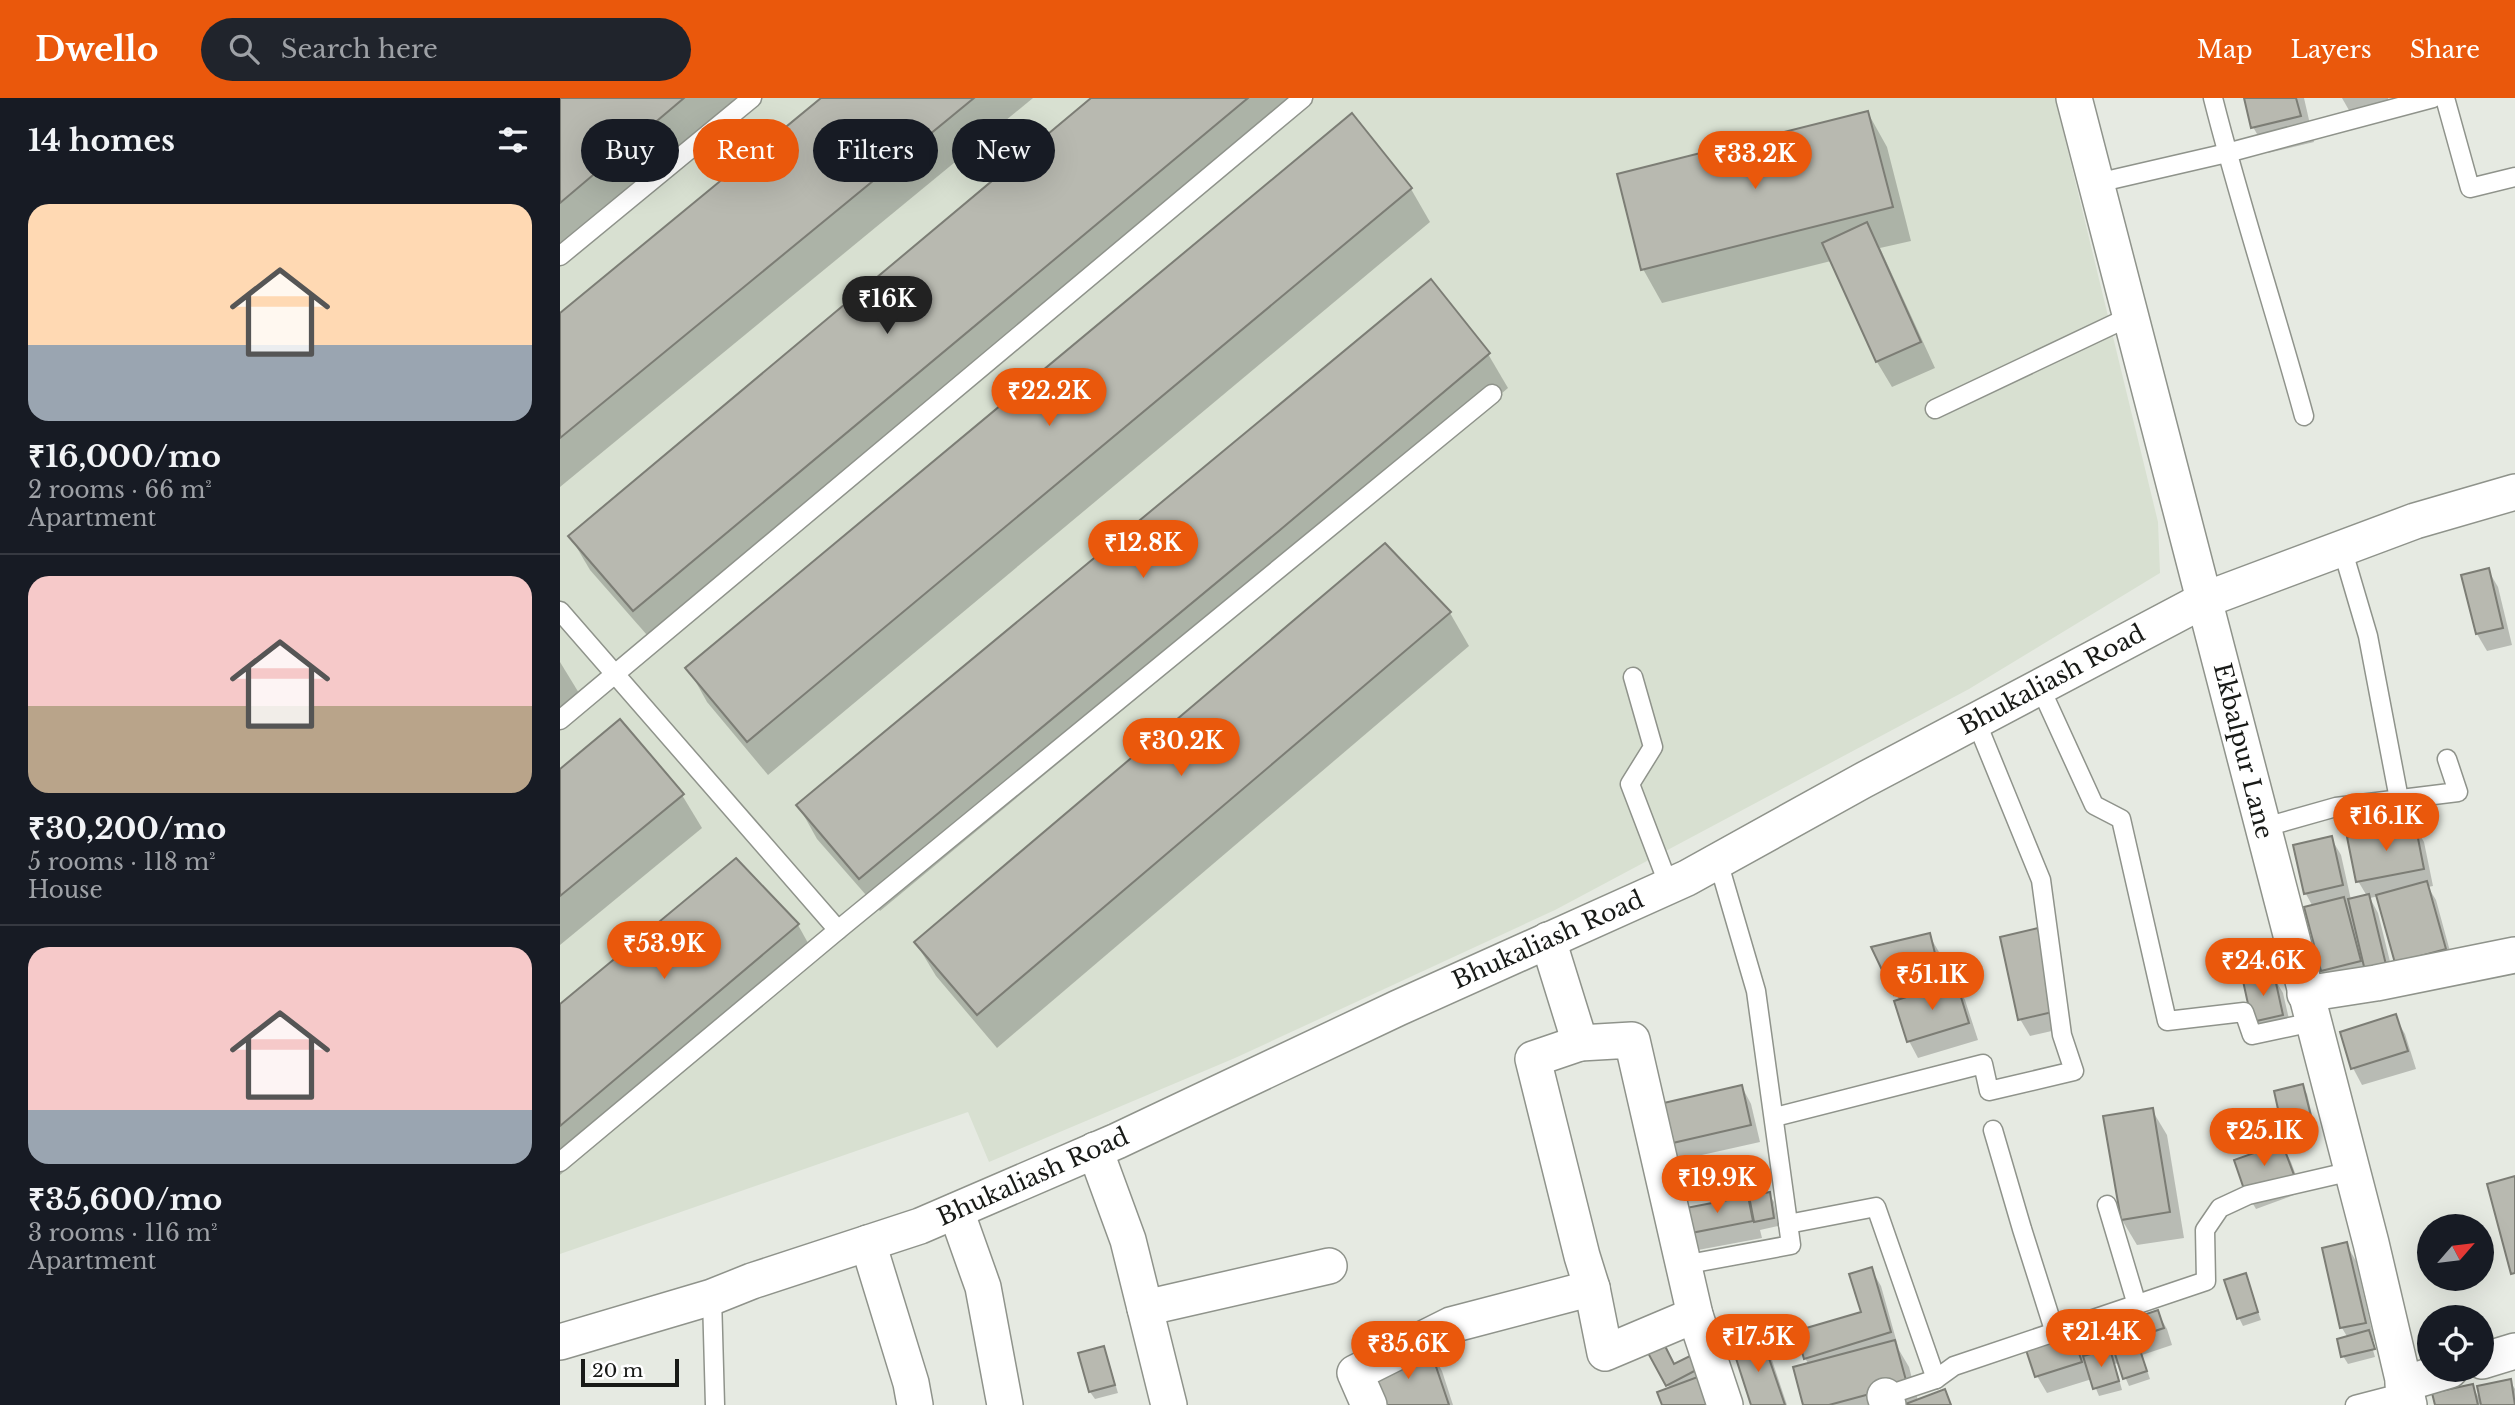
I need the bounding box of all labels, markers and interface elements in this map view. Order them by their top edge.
search box [201,18,691,81]
text: Dwello [35,29,159,70]
icon: search [225,30,263,68]
text: Search here [281,33,438,65]
text: Map [2197,35,2253,64]
text: Layers [2291,35,2372,64]
text: Share [2410,35,2480,64]
chip: Buy [581,119,679,182]
chip: Rent [693,119,799,182]
chip: Filters [813,119,938,182]
chip: New [952,119,1055,182]
icon: filters [494,121,532,159]
text: 14 homes [28,122,175,159]
pin: ₹33.2K [1698,132,1812,191]
text: ₹33.2K [1714,140,1796,168]
icon: home [217,249,343,375]
pin: ₹16K [846,276,928,336]
text: ₹16K [858,285,916,313]
pin: ₹22.2K [992,368,1106,428]
text: ₹22.2K [1008,377,1090,405]
text: ₹16,000/mo [28,438,221,475]
text: 2 rooms · 66 m² [28,476,212,504]
text: Apartment [28,504,156,532]
pin: ₹12.8K [1086,520,1200,580]
text: ₹12.8K [1104,529,1182,557]
street label: Bhukaliash Road [1954,618,2150,741]
icon: home [217,621,343,747]
street label: Ekbalpur Lane [2208,660,2279,842]
pin: ₹30.2K [1124,718,1238,778]
text: ₹30.2K [1139,727,1223,755]
pin: ₹16.1K [2329,794,2443,853]
text: ₹16.1K [2349,802,2423,830]
text: ₹30,200/mo [28,810,226,847]
text: 5 rooms · 118 m² [28,848,216,876]
text: House [28,876,103,904]
street label: Bhukaliash Road [1448,884,1648,995]
pin: ₹53.9K [607,922,721,981]
text: ₹53.9K [623,930,705,958]
pin: ₹24.6K [2206,939,2320,998]
text: ₹24.6K [2221,947,2305,975]
pin: ₹51.1K [1875,953,1989,1012]
text: ₹51.1K [1896,961,1968,989]
icon: home [217,992,343,1118]
pin: ₹25.1K [2207,1108,2321,1168]
text: ₹25.1K [2226,1117,2302,1145]
street label: Bhukaliash Road [933,1121,1133,1232]
pin: ₹19.9K [1660,1156,1774,1215]
text: ₹19.9K [1678,1164,1756,1192]
text: ₹35,600/mo [28,1181,222,1218]
north arrow [2417,1214,2494,1292]
map controls [2417,1214,2494,1382]
text: 3 rooms · 116 m² [28,1219,218,1247]
text: Apartment [28,1247,156,1275]
button: locate [2417,1305,2494,1382]
pin: ₹21.4K [2044,1310,2158,1369]
pin: ₹17.5K [1701,1314,1815,1374]
text: ₹21.4K [2062,1318,2140,1346]
pin: ₹35.6K [1351,1322,1465,1381]
text: ₹17.5K [1722,1323,1794,1351]
text: ₹35.6K [1367,1330,1449,1358]
scale bar [581,1356,679,1388]
text: 20 m [592,1359,643,1382]

